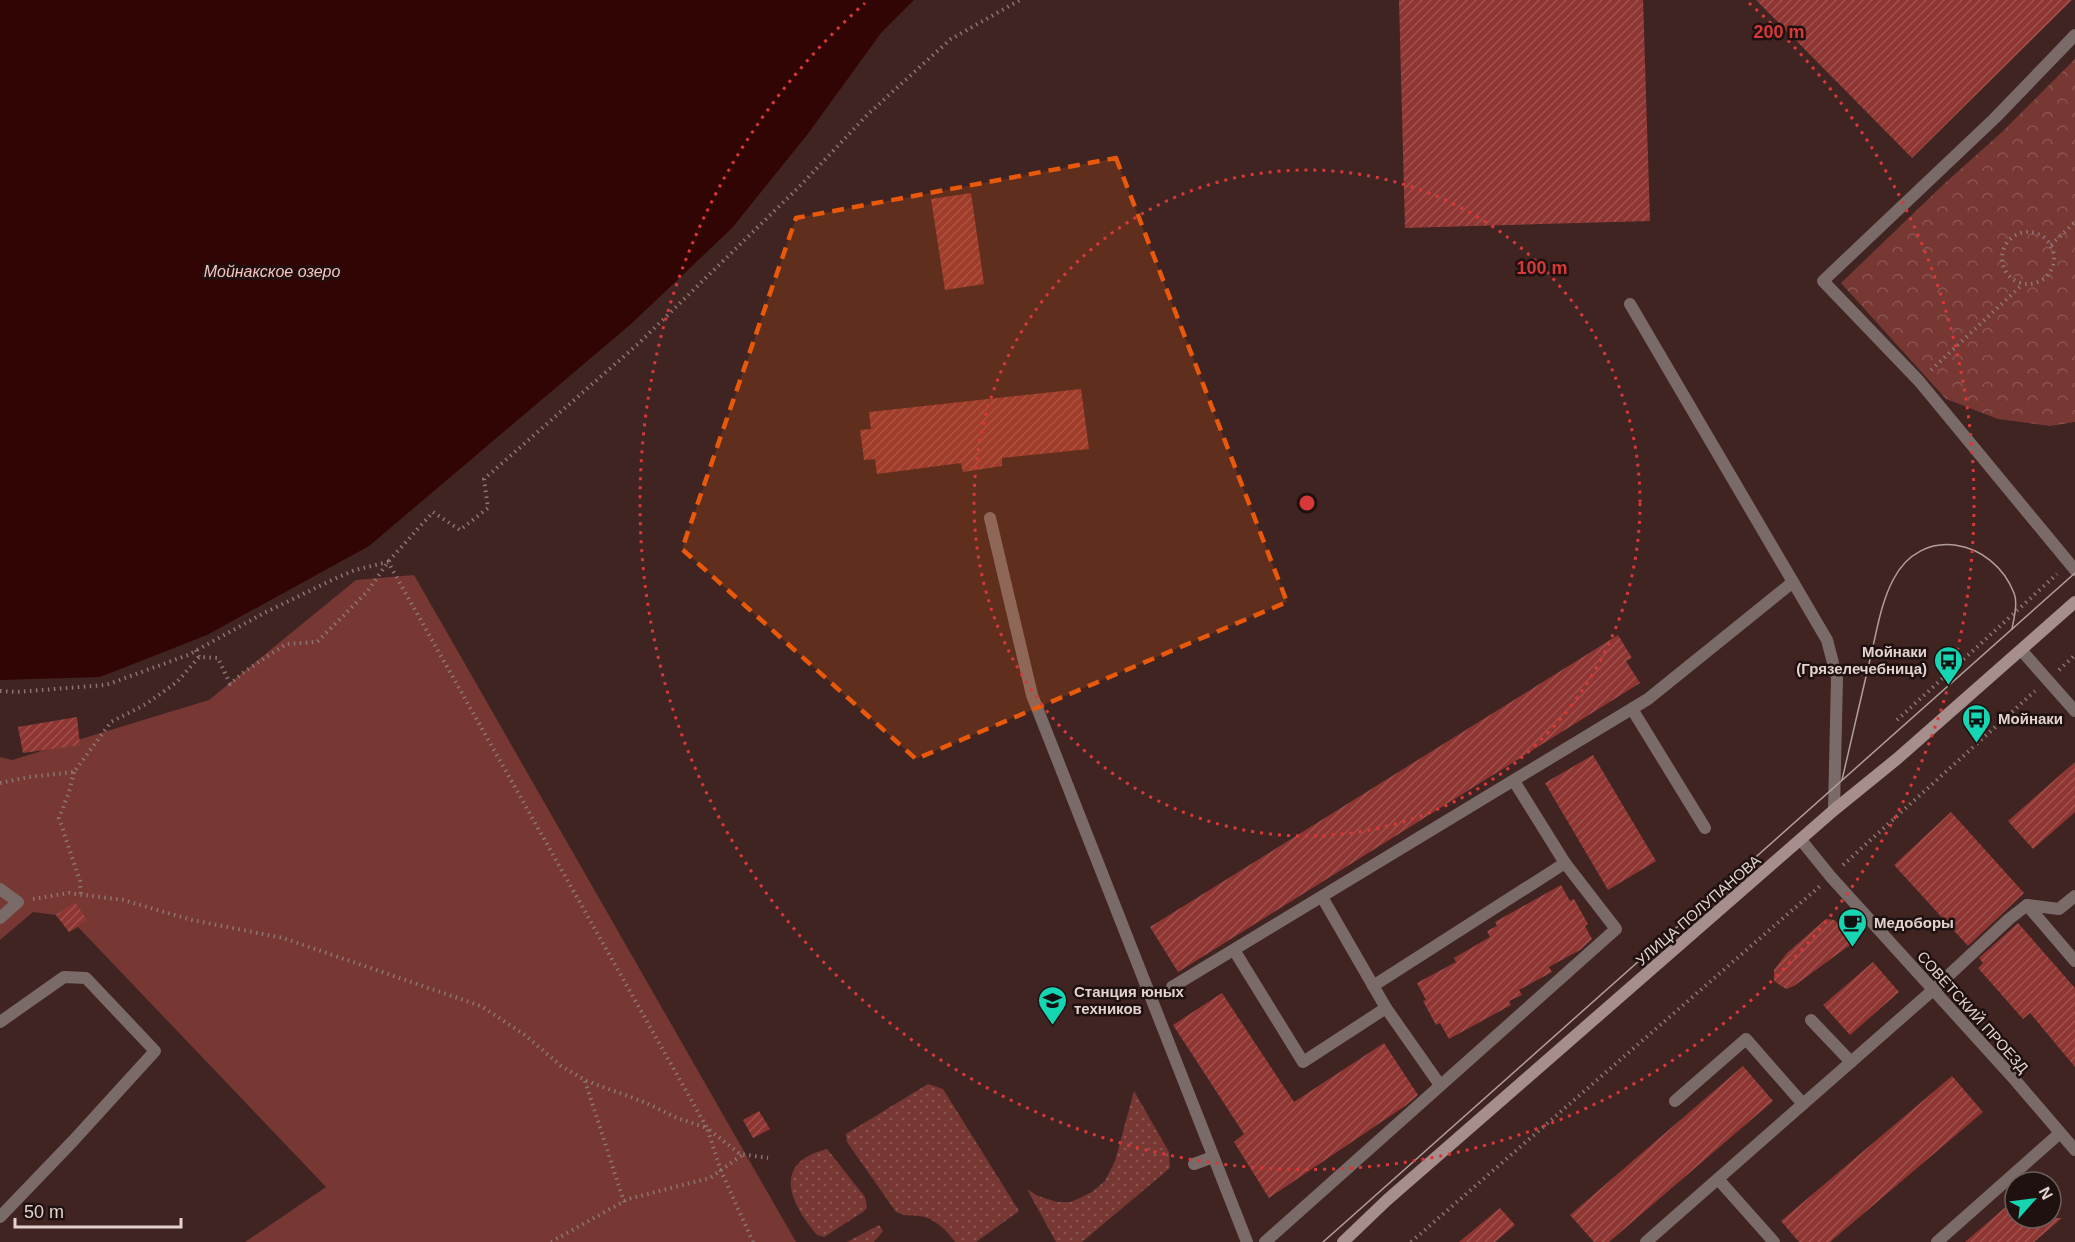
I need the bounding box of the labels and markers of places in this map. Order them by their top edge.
centre of rings [1297,493,1317,513]
place label: Мойнаки (Грязелечебница) [1796,643,1927,677]
bus stop icon: Мойнаки (Грязелечебница) [1932,644,1964,686]
bus stop icon: Мойнаки [1961,702,1993,744]
place label: Мойнаки [1998,710,2063,727]
cafe icon: Медоборы [1837,906,1869,948]
place label: Медоборы [1874,914,1954,931]
place label: Станция юных техников [1074,983,1185,1017]
school or university icon: Станция юных техников [1037,984,1069,1026]

